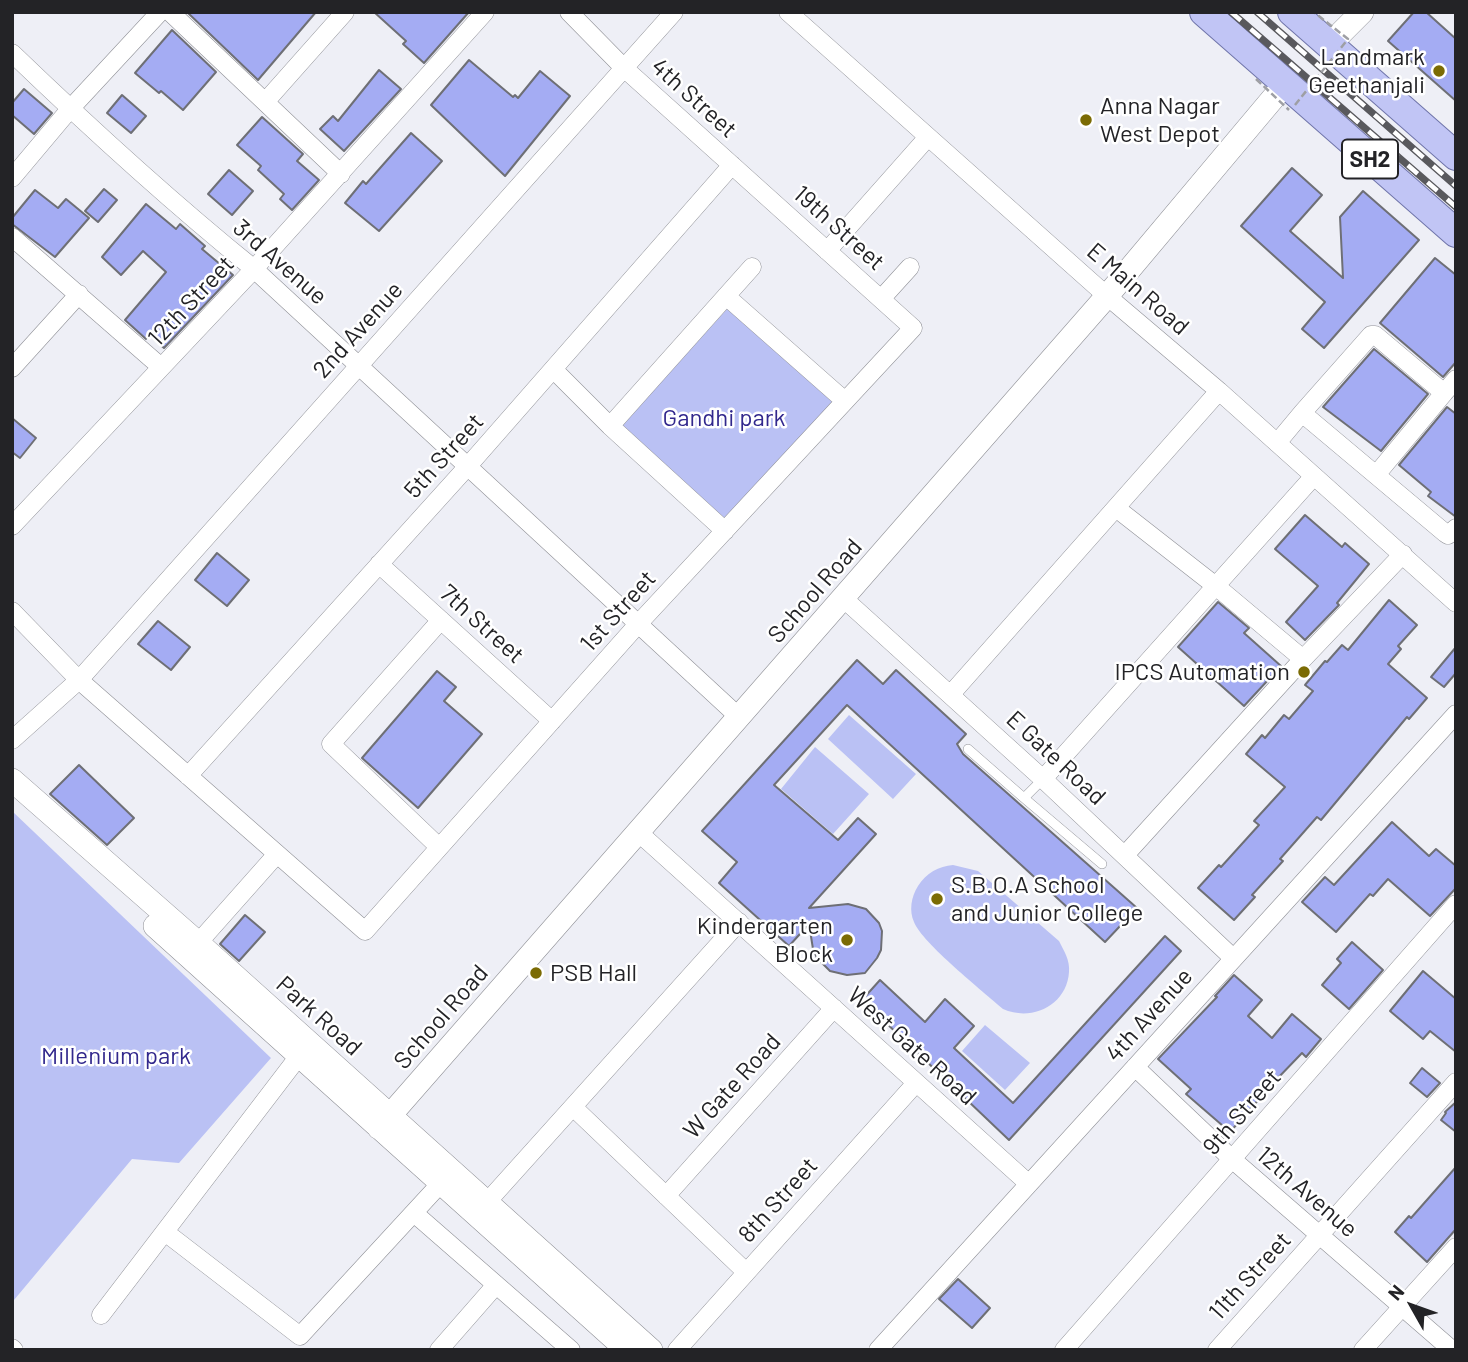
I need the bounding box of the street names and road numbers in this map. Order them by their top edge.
street label: 4th Street [645,52,743,144]
road number: SH2 [1342,140,1398,178]
street label: 19th Street [787,180,891,276]
street label: 3rd Avenue [227,213,333,311]
street label: E Main Road [1081,237,1195,341]
street label: 12th Street [142,250,240,352]
street label: 2nd Avenue [307,276,409,384]
street label: 5th Street [398,408,490,504]
street label: School Road [762,533,868,649]
street label: 1st Street [574,565,662,657]
street label: 7th Street [434,579,530,669]
street label: E Gate Road [1000,705,1112,811]
street label: School Road [388,959,494,1075]
street label: 4th Avenue [1099,962,1199,1068]
street label: Park Road [270,970,368,1062]
street label: West Gate Road [842,981,982,1111]
street label: W Gate Road [677,1027,787,1145]
street label: 9th Street [1197,1063,1287,1161]
street label: 12th Avenue [1251,1140,1363,1244]
street label: 8th Street [732,1152,824,1248]
street label: 11th Street [1203,1226,1297,1326]

